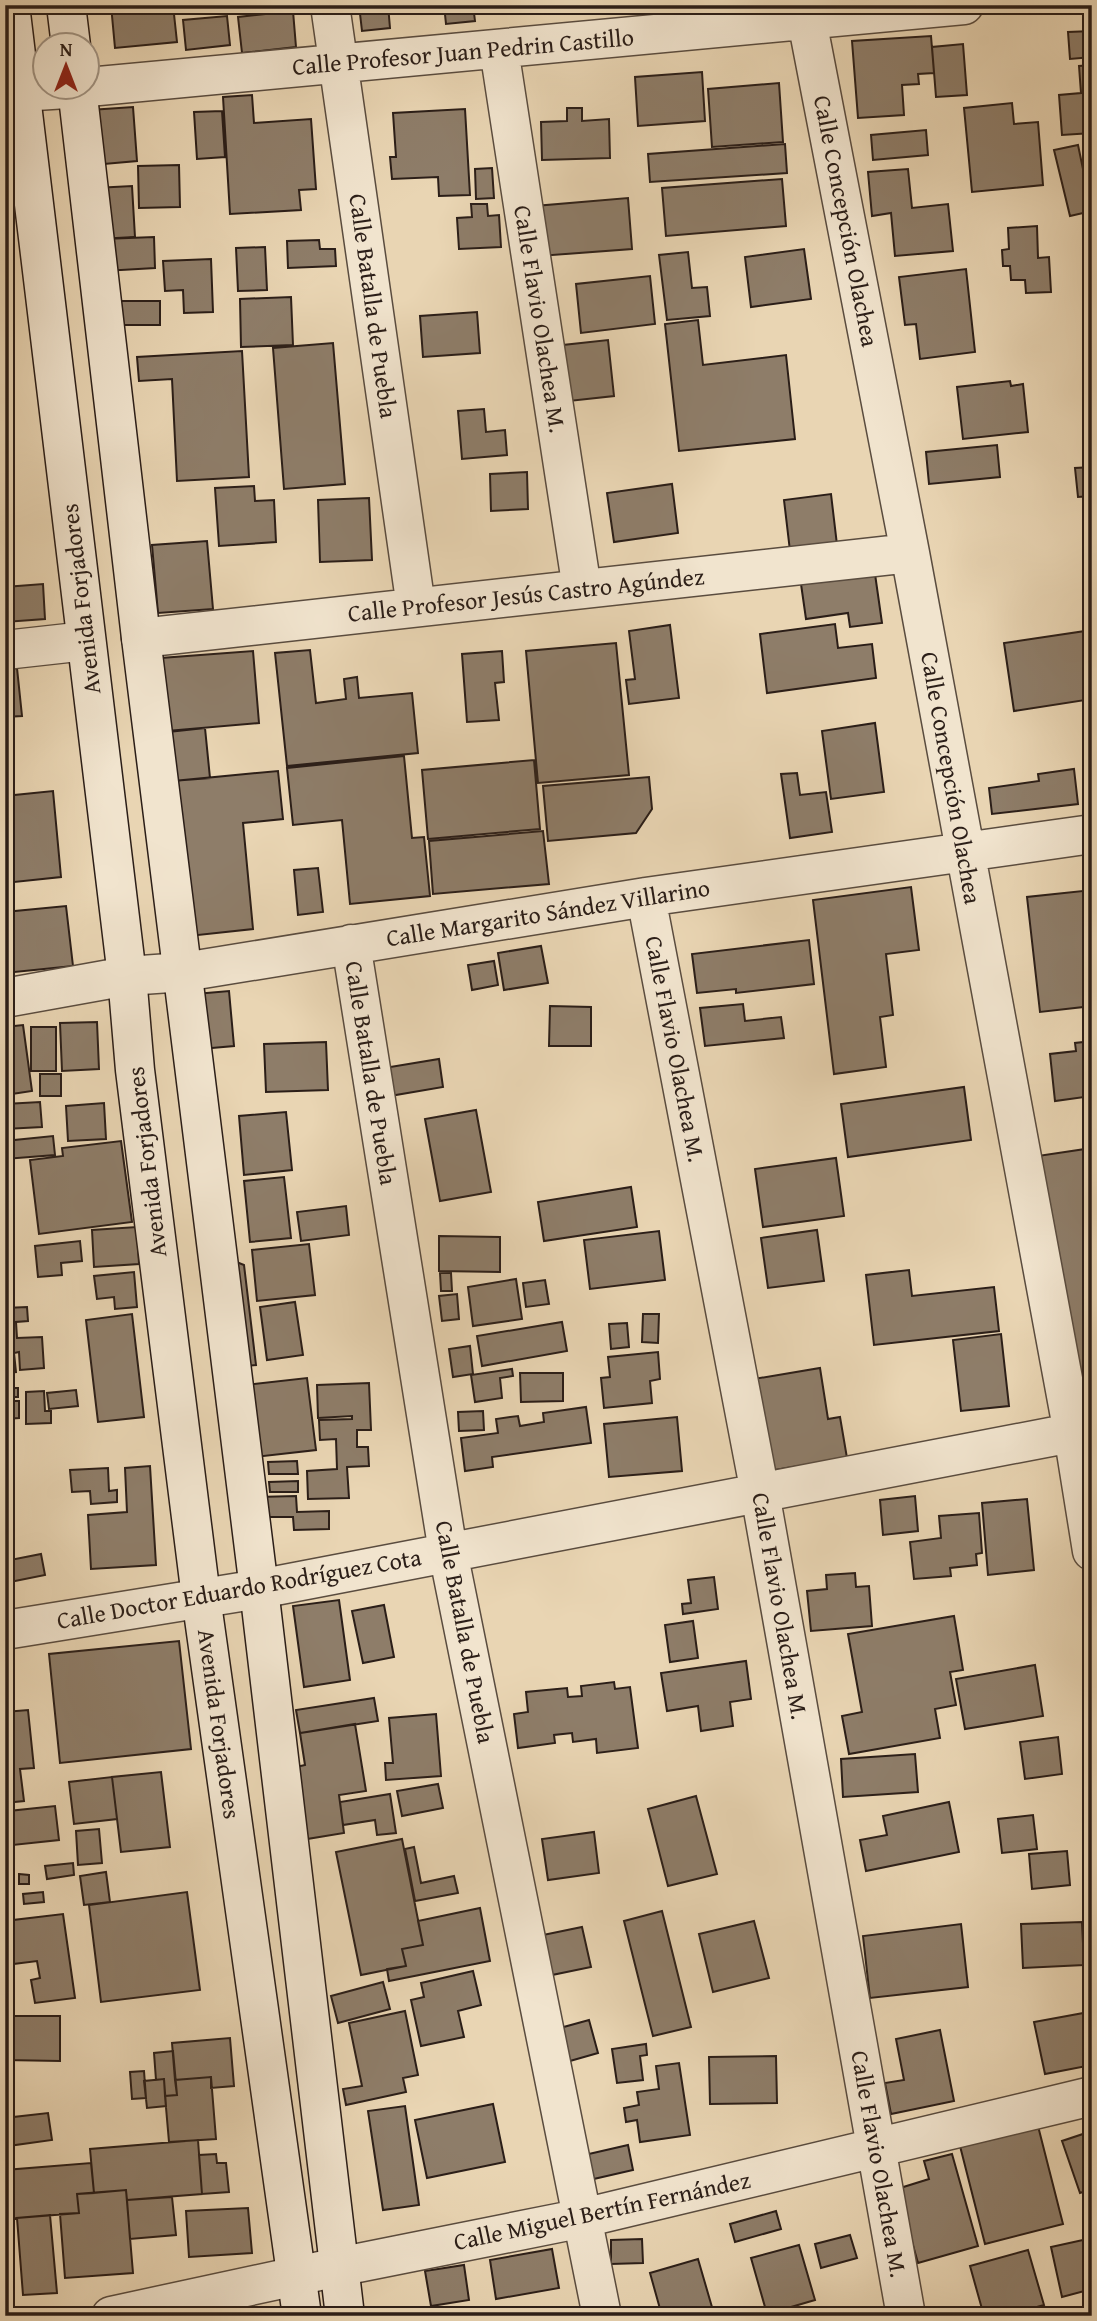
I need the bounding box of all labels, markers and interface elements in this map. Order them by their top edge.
street label: Calle Profesor Juan Pedrin Castillo [291,19,635,84]
north arrow [32,32,102,102]
text: N [60,35,73,63]
street label: Calle Concepción Olachea [805,92,888,350]
street label: Calle Batalla de Puebla [340,191,407,421]
street label: Calle Flavio Olachea M. [505,203,576,435]
street label: Avenida Forjadores [51,502,110,696]
street label: Calle Profesor Jesús Castro Agúndez [346,558,706,631]
street label: Calle Concepción Olachea [912,649,991,907]
street label: Calle Margarito Sández Villarino [384,870,712,955]
street label: Calle Flavio Olachea M. [636,933,715,1165]
street label: Calle Batalla de Puebla [337,958,407,1188]
street label: Avenida Forjadores [117,1065,176,1259]
street label: Calle Flavio Olachea M. [743,1490,818,1722]
street label: Calle Batalla de Puebla [427,1517,504,1747]
street label: Calle Doctor Eduardo Rodríguez Cota [54,1539,425,1638]
street label: Avenida Forjadores [189,1627,250,1821]
street label: Calle Flavio Olachea M. [842,2048,917,2280]
street label: Calle Miguel Bertín Fernández [450,2162,754,2259]

